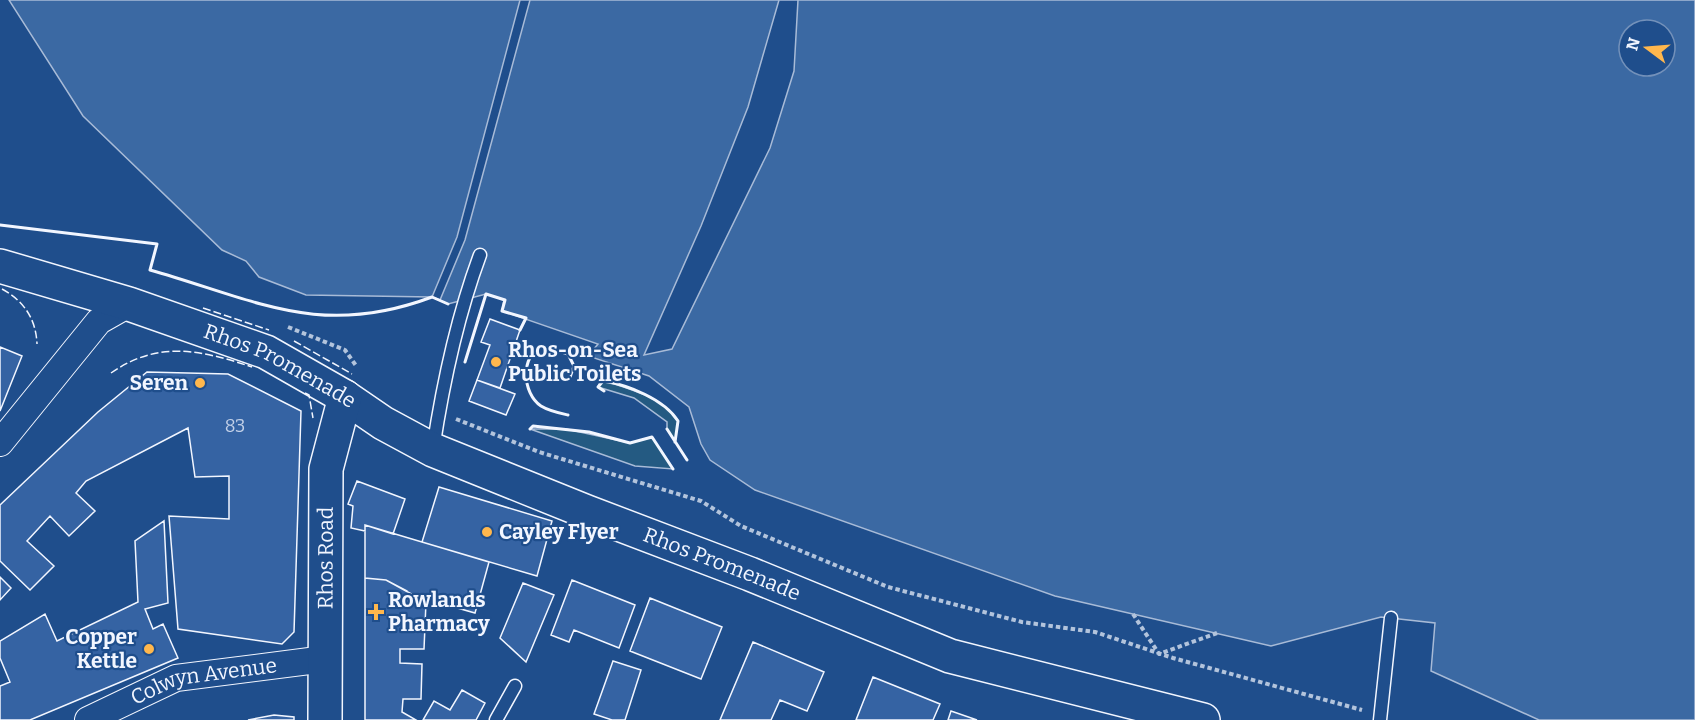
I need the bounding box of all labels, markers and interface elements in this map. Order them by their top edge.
north arrow [1617,18,1677,78]
text: N [1622,35,1644,53]
street label: Rhos Promenade [200,318,361,414]
place label: Rhos-on-Sea Public Toilets [508,337,641,387]
marker: Rhos-on-Sea Public Toilets [489,355,503,369]
place label: Seren [129,370,188,396]
marker: Seren [193,376,207,390]
house number: 83 [225,415,245,437]
street label: Rhos Road [312,507,339,609]
place label: Cayley Flyer [499,519,619,545]
street label: Rhos Promenade [640,522,804,606]
marker: Cayley Flyer [480,525,494,539]
place label: Rowlands Pharmacy [388,587,490,637]
marker: Rowlands Pharmacy [369,605,383,619]
place label: Copper Kettle [65,624,137,674]
marker: Copper Kettle [142,642,156,656]
street label: Colwyn Avenue [126,652,278,711]

